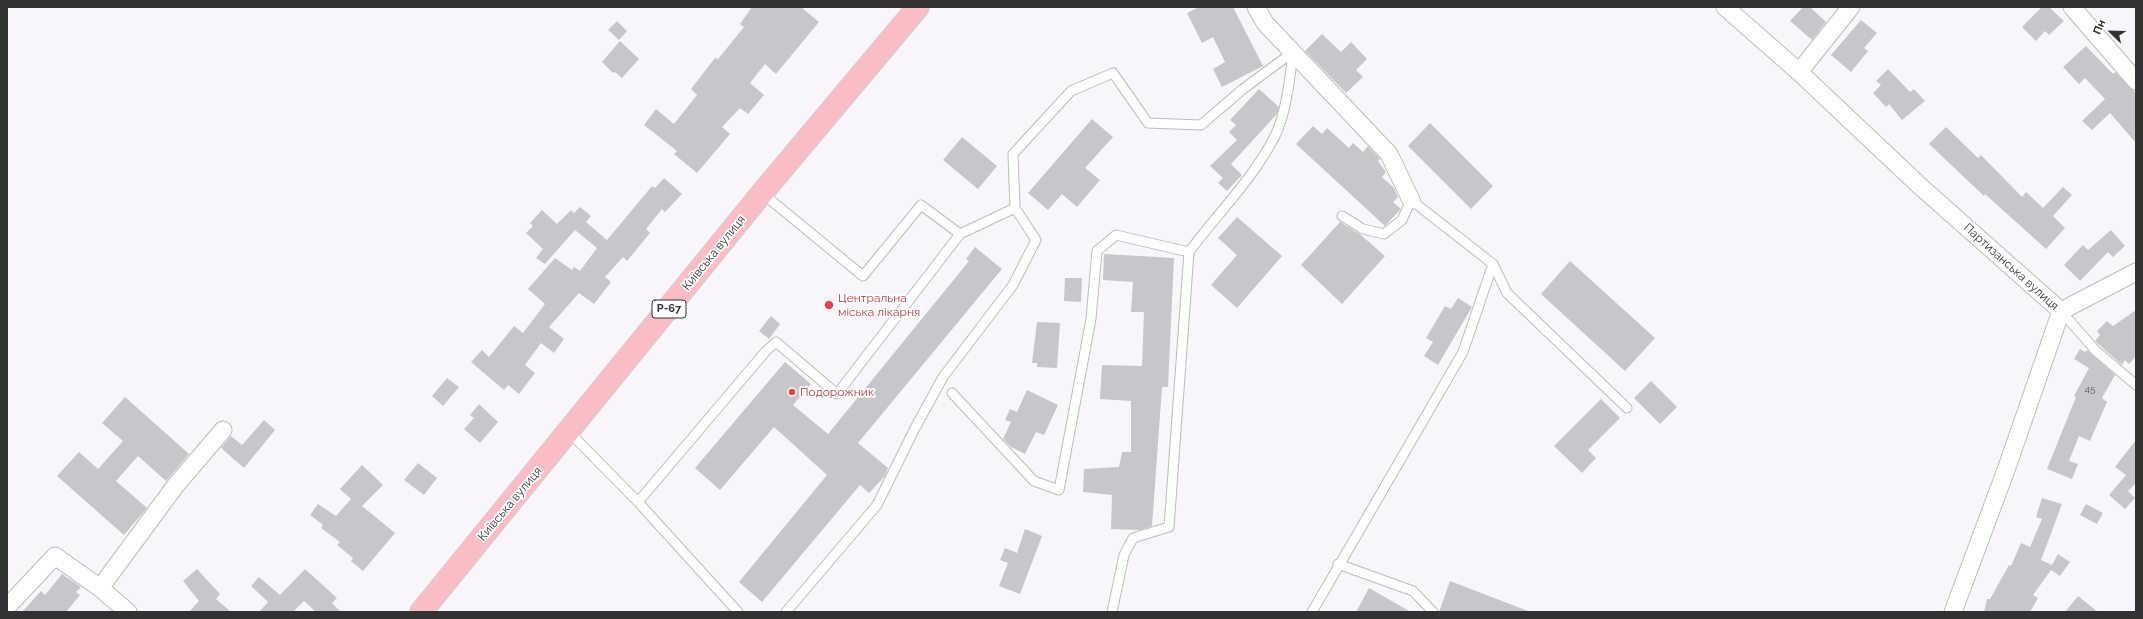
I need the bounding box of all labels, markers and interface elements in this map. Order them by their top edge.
north arrow [2091,12,2131,52]
text: Пн [2091,18,2108,36]
street label: Київська вулиця [679,213,749,293]
street label: Партизанська вулиця [1961,221,2061,313]
place label: Центральна міська лікарня [838,291,920,319]
marker: Центральна міська лікарня [823,299,835,311]
road number: Р-67 [652,300,686,318]
house number: 45 [2085,383,2095,395]
place label: Подорожник [800,385,874,399]
marker: Подорожник [787,387,797,397]
street label: Київська вулиця [475,464,545,544]

